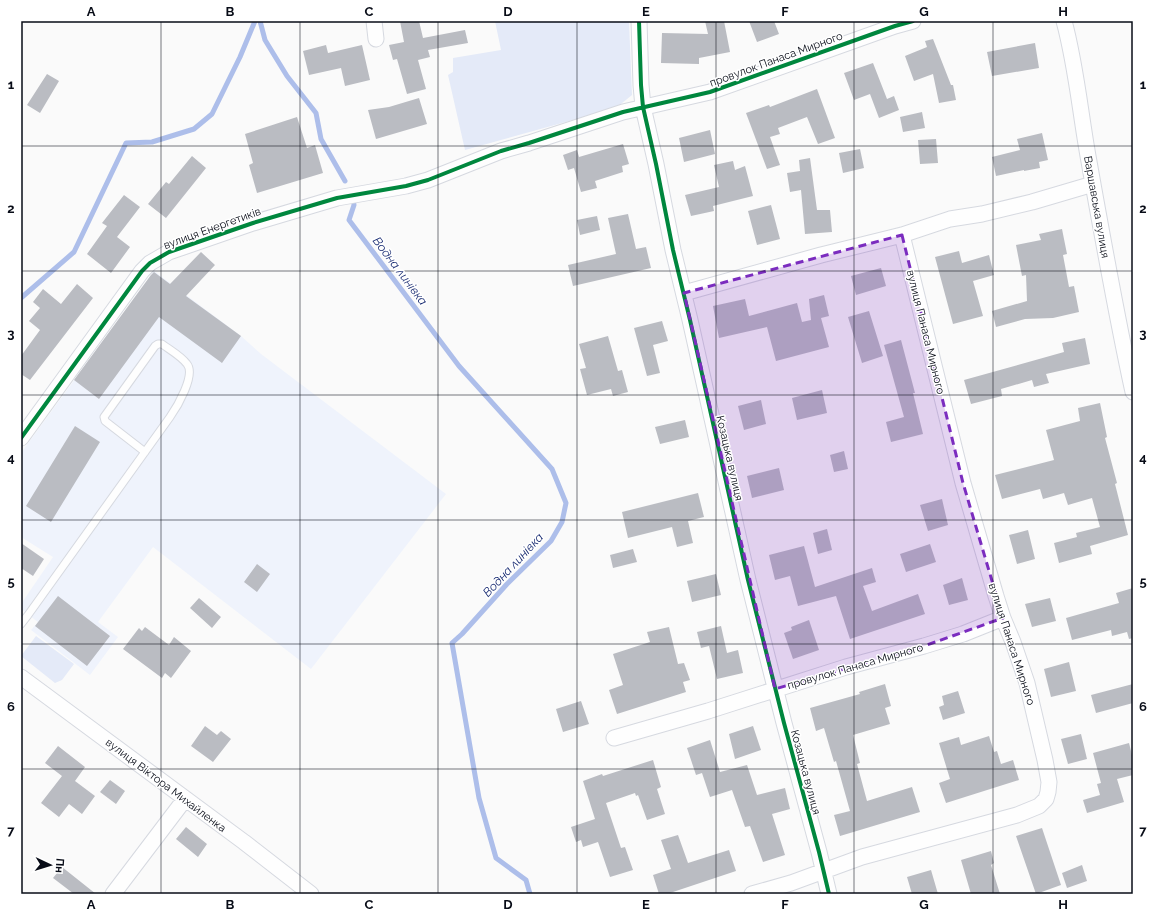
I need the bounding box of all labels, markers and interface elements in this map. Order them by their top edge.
text: A [87,4,96,19]
text: B [226,4,235,19]
text: C [365,4,374,19]
text: D [503,4,513,19]
text: E [642,4,650,19]
text: F [781,4,789,19]
text: G [919,4,929,19]
text: H [1058,4,1068,19]
street label: провулок Панаса Мирного [708,29,845,90]
text: 1 [8,77,15,92]
text: 1 [1140,77,1147,92]
street label: Варшавська вулиця [1081,155,1112,259]
text: 2 [7,201,15,216]
text: 2 [1139,201,1147,216]
street label: вулиця Енергетиків [162,205,263,252]
water label: Водна линівка [370,234,430,308]
street label: вулиця Панаса Мирного [904,269,947,396]
text: 3 [7,326,15,341]
text: 3 [1139,326,1147,341]
street label: Козацька вулиця [713,414,746,502]
text: 4 [7,450,15,465]
text: 4 [1139,450,1147,465]
water label: Водна линівка [480,530,546,600]
text: 5 [7,574,15,589]
text: 5 [1139,574,1147,589]
street label: вулиця Панаса Мирного [986,581,1038,707]
street label: провулок Панаса Мирного [786,641,925,692]
text: 6 [7,699,15,714]
text: 6 [1139,699,1147,714]
street label: Козацька вулиця [788,728,823,816]
street label: вулиця Віктора Михайленка [103,736,228,835]
text: 7 [7,823,15,838]
text: 7 [1139,823,1147,838]
north arrow [30,845,70,885]
text: Пн [52,858,66,873]
text: A [87,897,96,912]
text: B [226,897,235,912]
text: C [365,897,374,912]
text: D [503,897,513,912]
text: E [642,897,650,912]
text: F [781,897,789,912]
text: G [919,897,929,912]
text: H [1058,897,1068,912]

